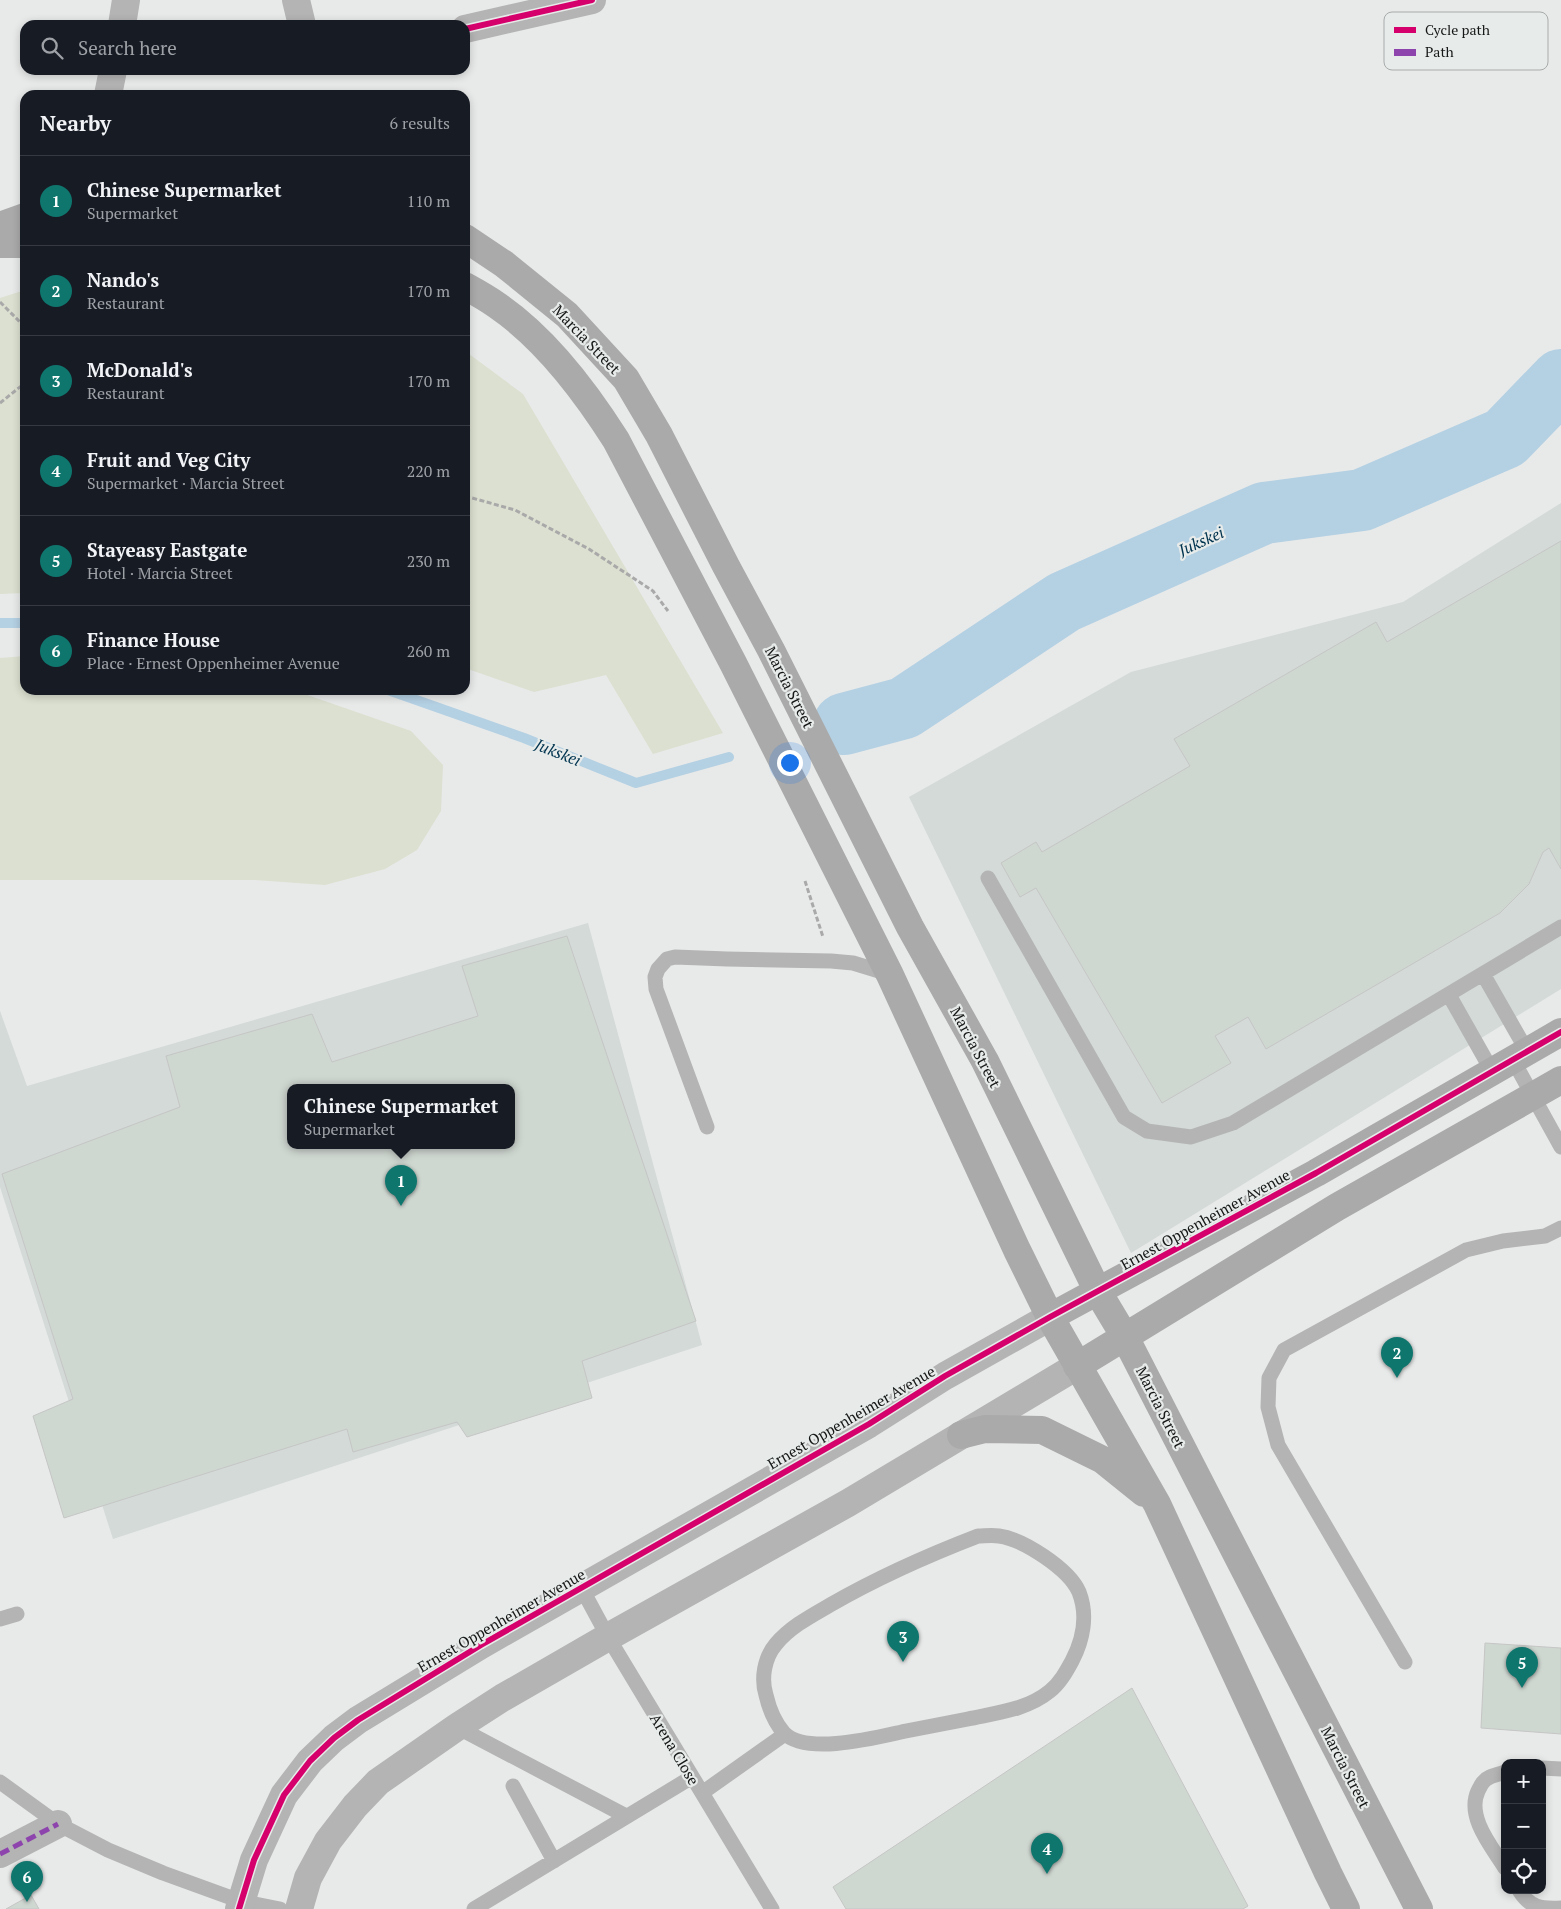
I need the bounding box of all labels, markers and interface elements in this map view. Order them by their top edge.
legend [1384,12,1548,70]
search box [20,20,470,75]
text: Cycle path [1425,20,1490,39]
icon: search [38,34,66,62]
text: Search here [78,35,177,60]
text: Path [1425,42,1454,61]
text: Nearby [40,109,111,137]
text: 6 results [390,112,450,134]
text: Chinese Supermarket [87,177,282,202]
text: 1 [51,190,61,212]
text: 110 m [407,190,450,212]
text: Supermarket [87,202,178,224]
text: Nando's [87,267,159,292]
text: 2 [51,280,61,302]
text: 170 m [407,280,450,302]
text: Restaurant [87,292,165,314]
street label: Marcia Street [549,300,625,378]
text: McDonald's [87,357,193,382]
text: 3 [51,370,61,392]
text: 170 m [407,370,450,392]
text: Restaurant [87,382,165,404]
text: Fruit and Veg City [87,447,250,472]
text: 4 [51,460,61,482]
text: 220 m [407,460,450,482]
text: Supermarket · Marcia Street [87,472,285,494]
water label: Jukskei [1174,521,1228,561]
text: Stayeasy Eastgate [87,537,247,562]
text: 5 [51,550,61,572]
text: 230 m [407,550,450,572]
text: Hotel · Marcia Street [87,562,233,584]
text: Finance House [87,627,220,652]
text: 6 [51,640,61,662]
text: 260 m [407,640,450,662]
street label: Marcia Street [761,643,819,732]
text: Place · Ernest Oppenheimer Avenue [87,652,340,674]
water label: Jukskei [531,733,585,771]
your location [777,750,803,776]
street label: Marcia Street [946,1003,1006,1091]
popup [287,1084,515,1149]
text: Chinese Supermarket [304,1093,498,1118]
text: Supermarket [304,1118,395,1140]
street label: Ernest Oppenheimer Avenue [1117,1164,1293,1274]
pin: 1 [385,1165,417,1206]
pin: 2 [1381,1337,1413,1378]
street label: Ernest Oppenheimer Avenue [763,1361,939,1473]
street label: Marcia Street [1132,1363,1190,1452]
street label: Ernest Oppenheimer Avenue [413,1564,589,1676]
pin: 3 [887,1621,919,1662]
pin: 5 [1506,1647,1538,1688]
street label: Arena Close [646,1709,704,1789]
street label: Marcia Street [1317,1723,1375,1812]
map controls [1501,1759,1546,1894]
button: + [1501,1759,1546,1804]
button: − [1501,1804,1546,1849]
pin: 4 [1031,1833,1063,1874]
button: locate [1501,1849,1546,1894]
pin: 6 [11,1861,43,1902]

